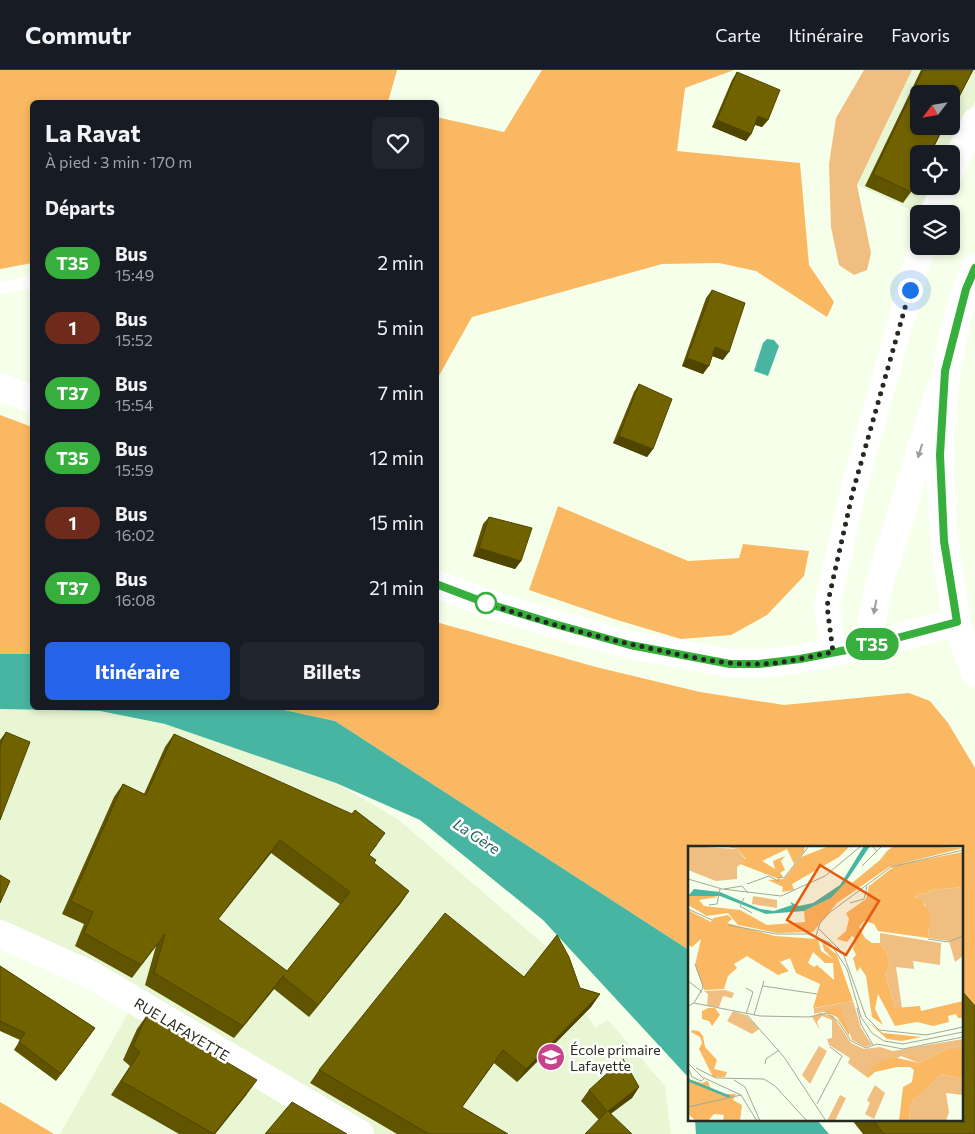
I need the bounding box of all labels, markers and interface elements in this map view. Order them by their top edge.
text: Commutr [25,20,131,49]
text: Carte [715,24,761,46]
text: Itinéraire [789,24,863,46]
text: Favoris [891,24,950,46]
north arrow [910,85,960,135]
map controls [910,85,960,255]
button: heart [372,117,424,169]
text: La Ravat [45,118,141,147]
button: locate [910,145,960,195]
text: À pied · 3 min · 170 m [45,152,192,171]
text: Départs [45,196,115,219]
button: layers [910,205,960,255]
text: Bus [115,242,147,265]
text: 2 min [377,251,424,274]
text: T35 [56,252,89,274]
text: 15:49 [115,265,154,284]
your location [898,278,923,303]
text: Bus [115,307,147,330]
text: 5 min [377,316,424,339]
text: 1 [68,317,77,339]
text: 15:52 [115,330,153,349]
text: Bus [115,372,147,395]
text: 7 min [378,381,424,404]
text: T37 [57,382,88,404]
text: 15:54 [115,395,154,414]
text: Bus [115,437,147,460]
one-way arrow [916,444,924,459]
text: 12 min [369,446,424,469]
text: T35 [56,447,89,469]
text: 15:59 [115,460,154,479]
text: Bus [115,502,147,525]
text: 15 min [369,511,424,534]
text: 1 [68,512,77,534]
text: 16:02 [115,525,155,544]
text: Bus [115,567,147,590]
text: 21 min [369,576,424,599]
text: T37 [57,577,88,599]
text: 16:08 [115,590,155,609]
unlabelled marker [475,592,497,614]
one-way arrow [870,599,878,615]
line badge: T35 [843,628,901,660]
text: T35 [856,633,888,655]
button: Itinéraire [45,642,230,700]
button: Billets [240,642,424,700]
water label: La Gère [450,814,504,858]
inset map [688,846,962,1122]
street label: RUE LAFAYETTE [132,994,232,1064]
place label: École primaire Lafayette [570,1041,661,1074]
school or university icon: École primaire Lafayette [536,1042,566,1072]

